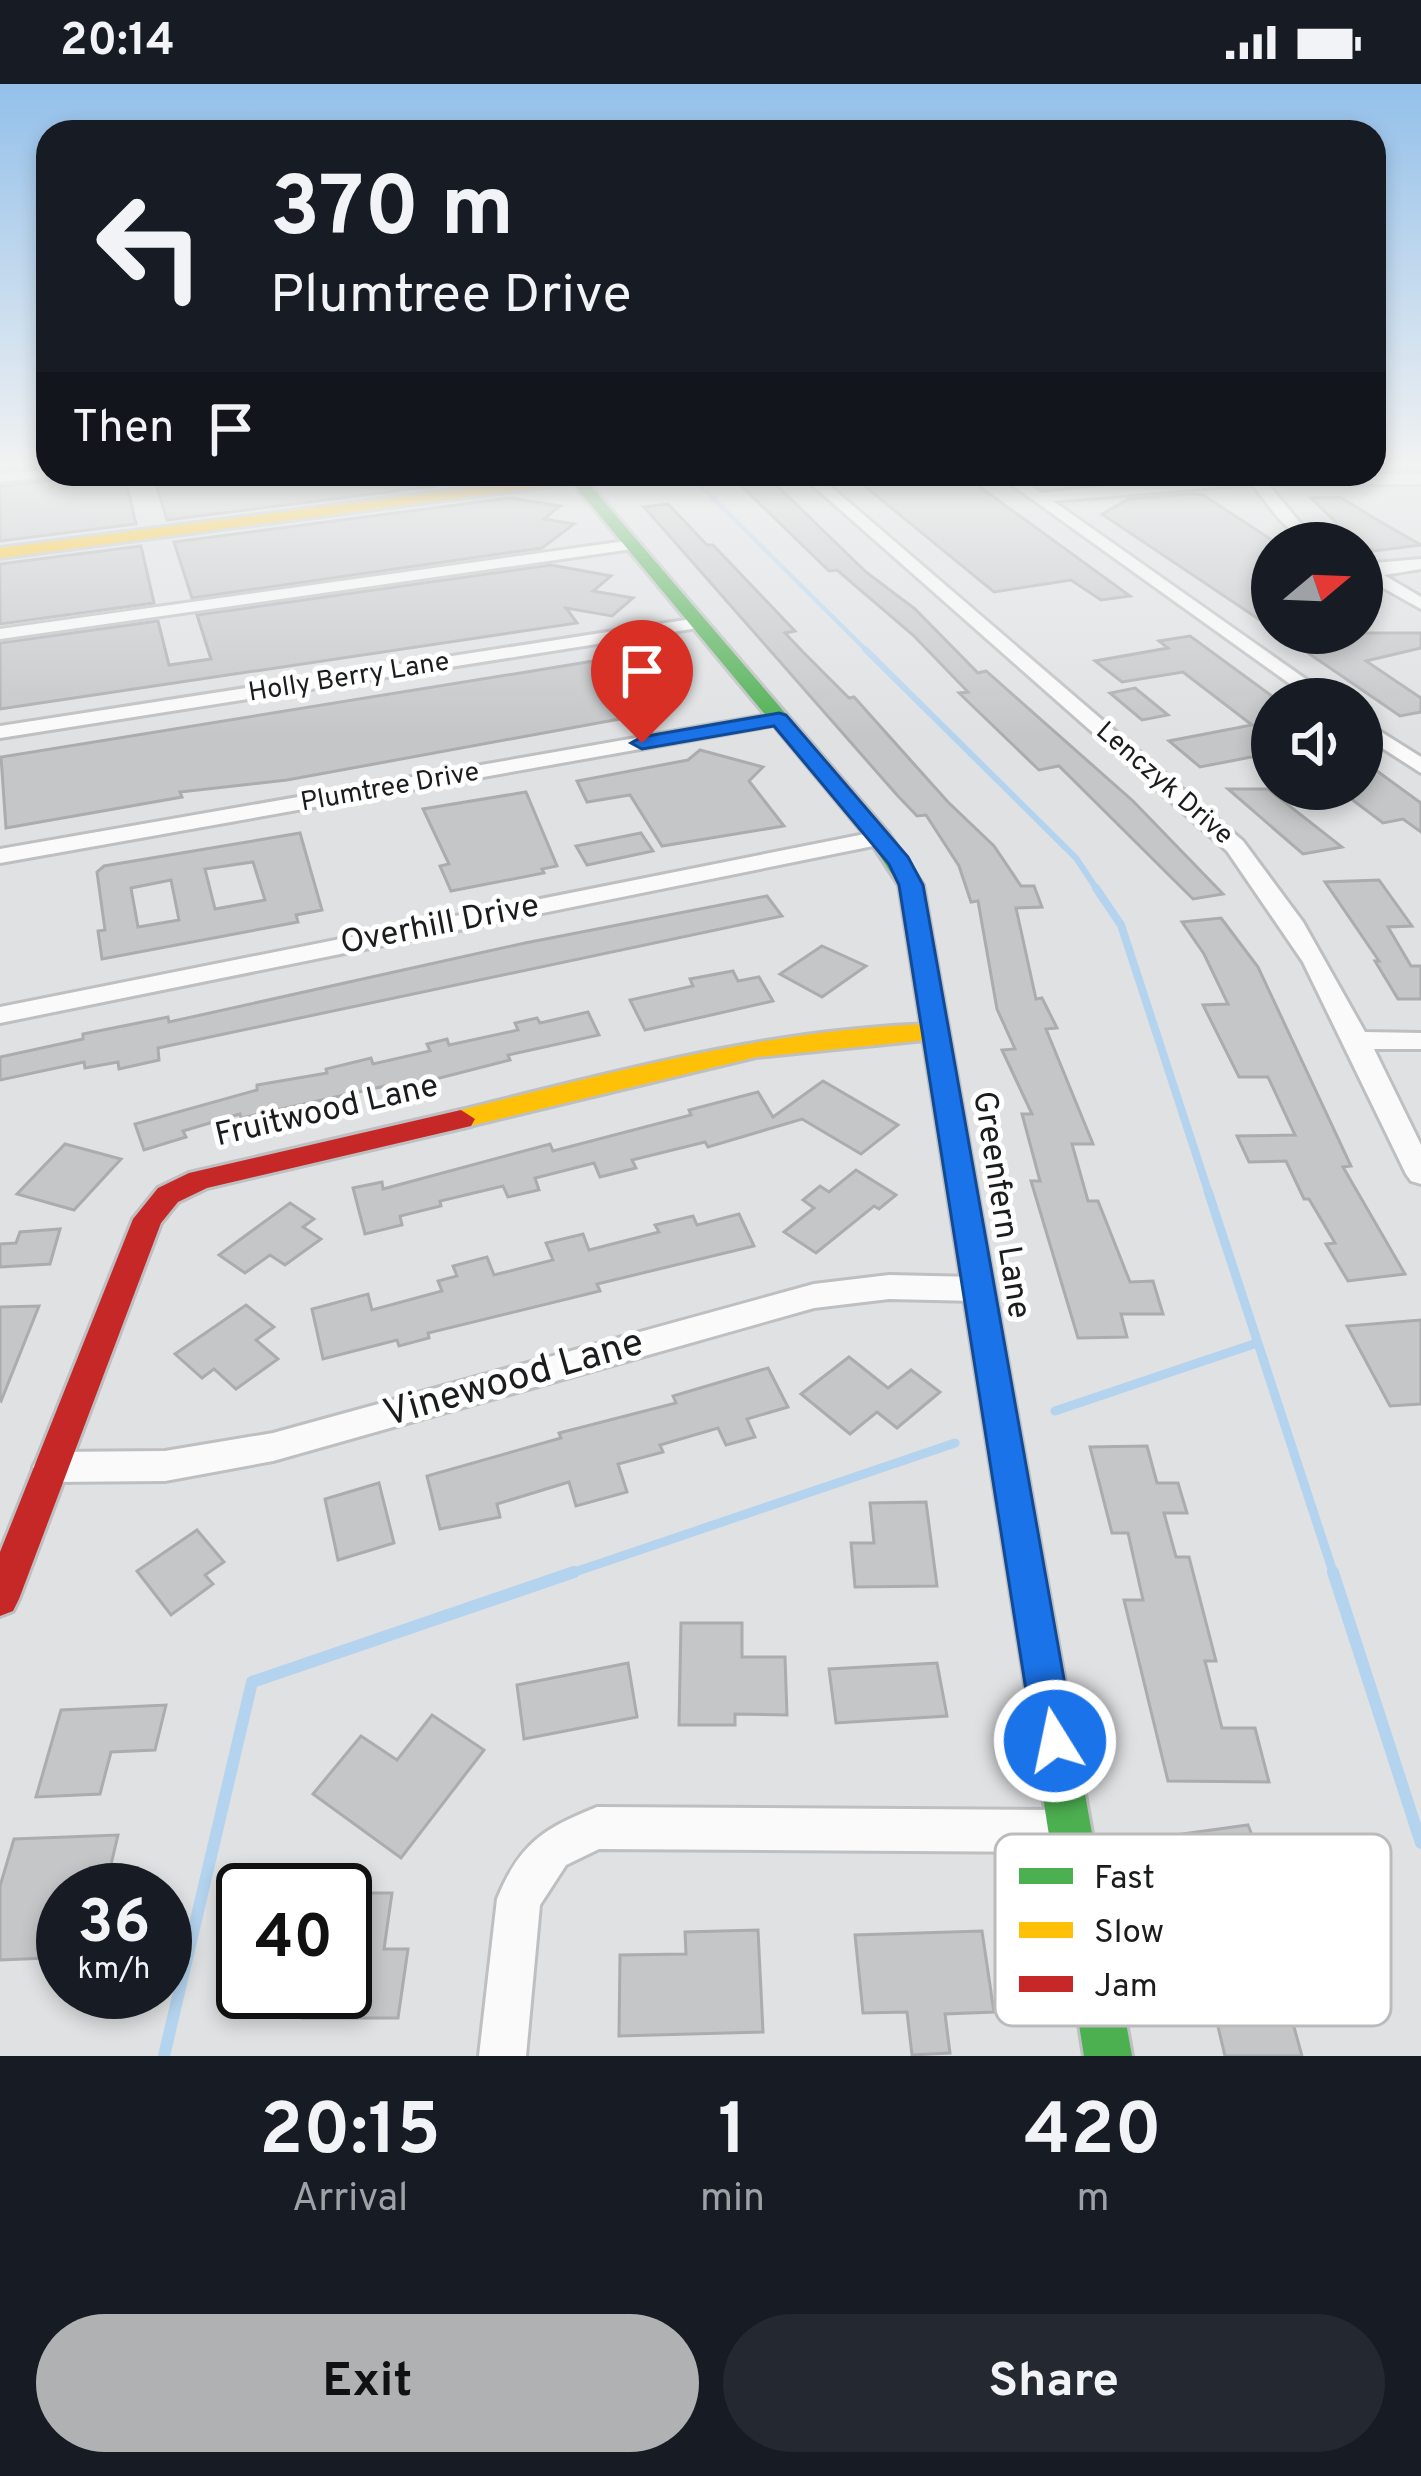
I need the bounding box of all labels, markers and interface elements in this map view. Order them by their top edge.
text: 20:14 [60,14,175,71]
text: 370 m [270,159,514,265]
icon: left [72,168,228,324]
text: Plumtree Drive [270,263,631,332]
icon: arrive [198,396,264,462]
text: Then [72,401,174,458]
north arrow [1251,522,1383,654]
map controls [1251,522,1383,810]
pin [591,620,693,743]
icon: arrive [609,638,675,704]
street label: Holly Berry Lane [246,645,452,711]
button: sound [1251,678,1383,810]
street label: Lenczyk Drive [1088,715,1240,853]
street label: Plumtree Drive [298,756,482,820]
street label: Overhill Drive [337,886,543,966]
street label: Fruitwood Lane [211,1066,443,1158]
street label: Greenfern Lane [961,1088,1039,1322]
street label: Vinewood Lane [378,1319,650,1441]
position arrow [992,1678,1118,1804]
legend [995,1834,1391,2026]
text: Fast [1094,1859,1155,1901]
speed limit sign: 40 [216,1863,372,2019]
text: 36 [78,1888,150,1964]
text: Slow [1094,1913,1164,1955]
text: km/h [78,1952,150,1989]
text: Jam [1094,1967,1158,2009]
text: 20:15 [259,2088,441,2180]
text: 1 [718,2088,747,2180]
text: 420 [1024,2088,1162,2180]
text: Arrival [292,2176,408,2225]
text: min [700,2176,765,2225]
text: m [1076,2176,1109,2225]
button: Exit [36,2314,699,2452]
button: Share [723,2314,1385,2452]

